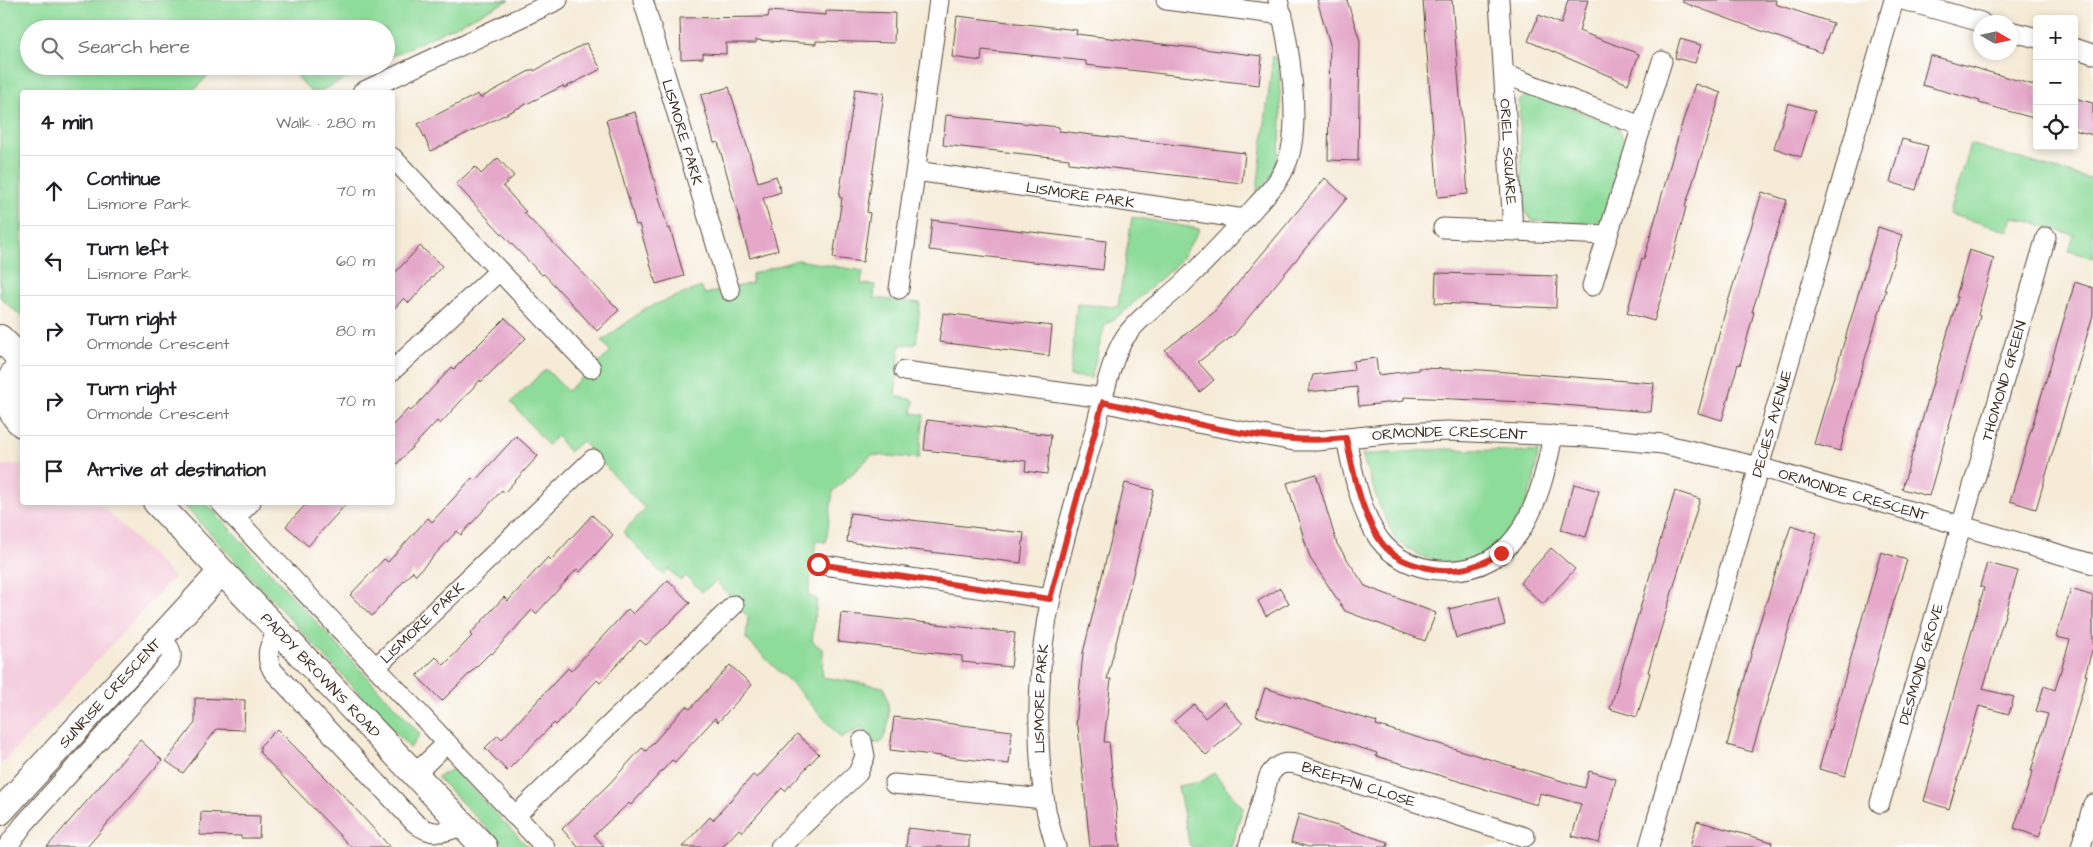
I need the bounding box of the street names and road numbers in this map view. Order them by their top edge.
street label: LISMORE PARK [656,77,708,188]
street label: ORIEL SQUARE [1494,98,1521,206]
street label: LISMORE PARK [1025,177,1136,214]
street label: THOMOND GREEN [1977,318,2032,444]
street label: DECIES AVENUE [1747,367,1798,480]
street label: ORMONDE CRESCENT [1371,421,1528,446]
street label: ORMONDE CRESCENT [1776,463,1932,527]
street label: LISMORE PARK [376,578,469,669]
street label: DESMOND GROVE [1894,601,1949,727]
street label: PADDY BROWN'S ROAD [256,608,385,743]
street label: SUNRISE CRESCENT [54,633,167,753]
street label: LISMORE PARK [1029,643,1054,754]
street label: BREFFNI CLOSE [1299,757,1418,813]

